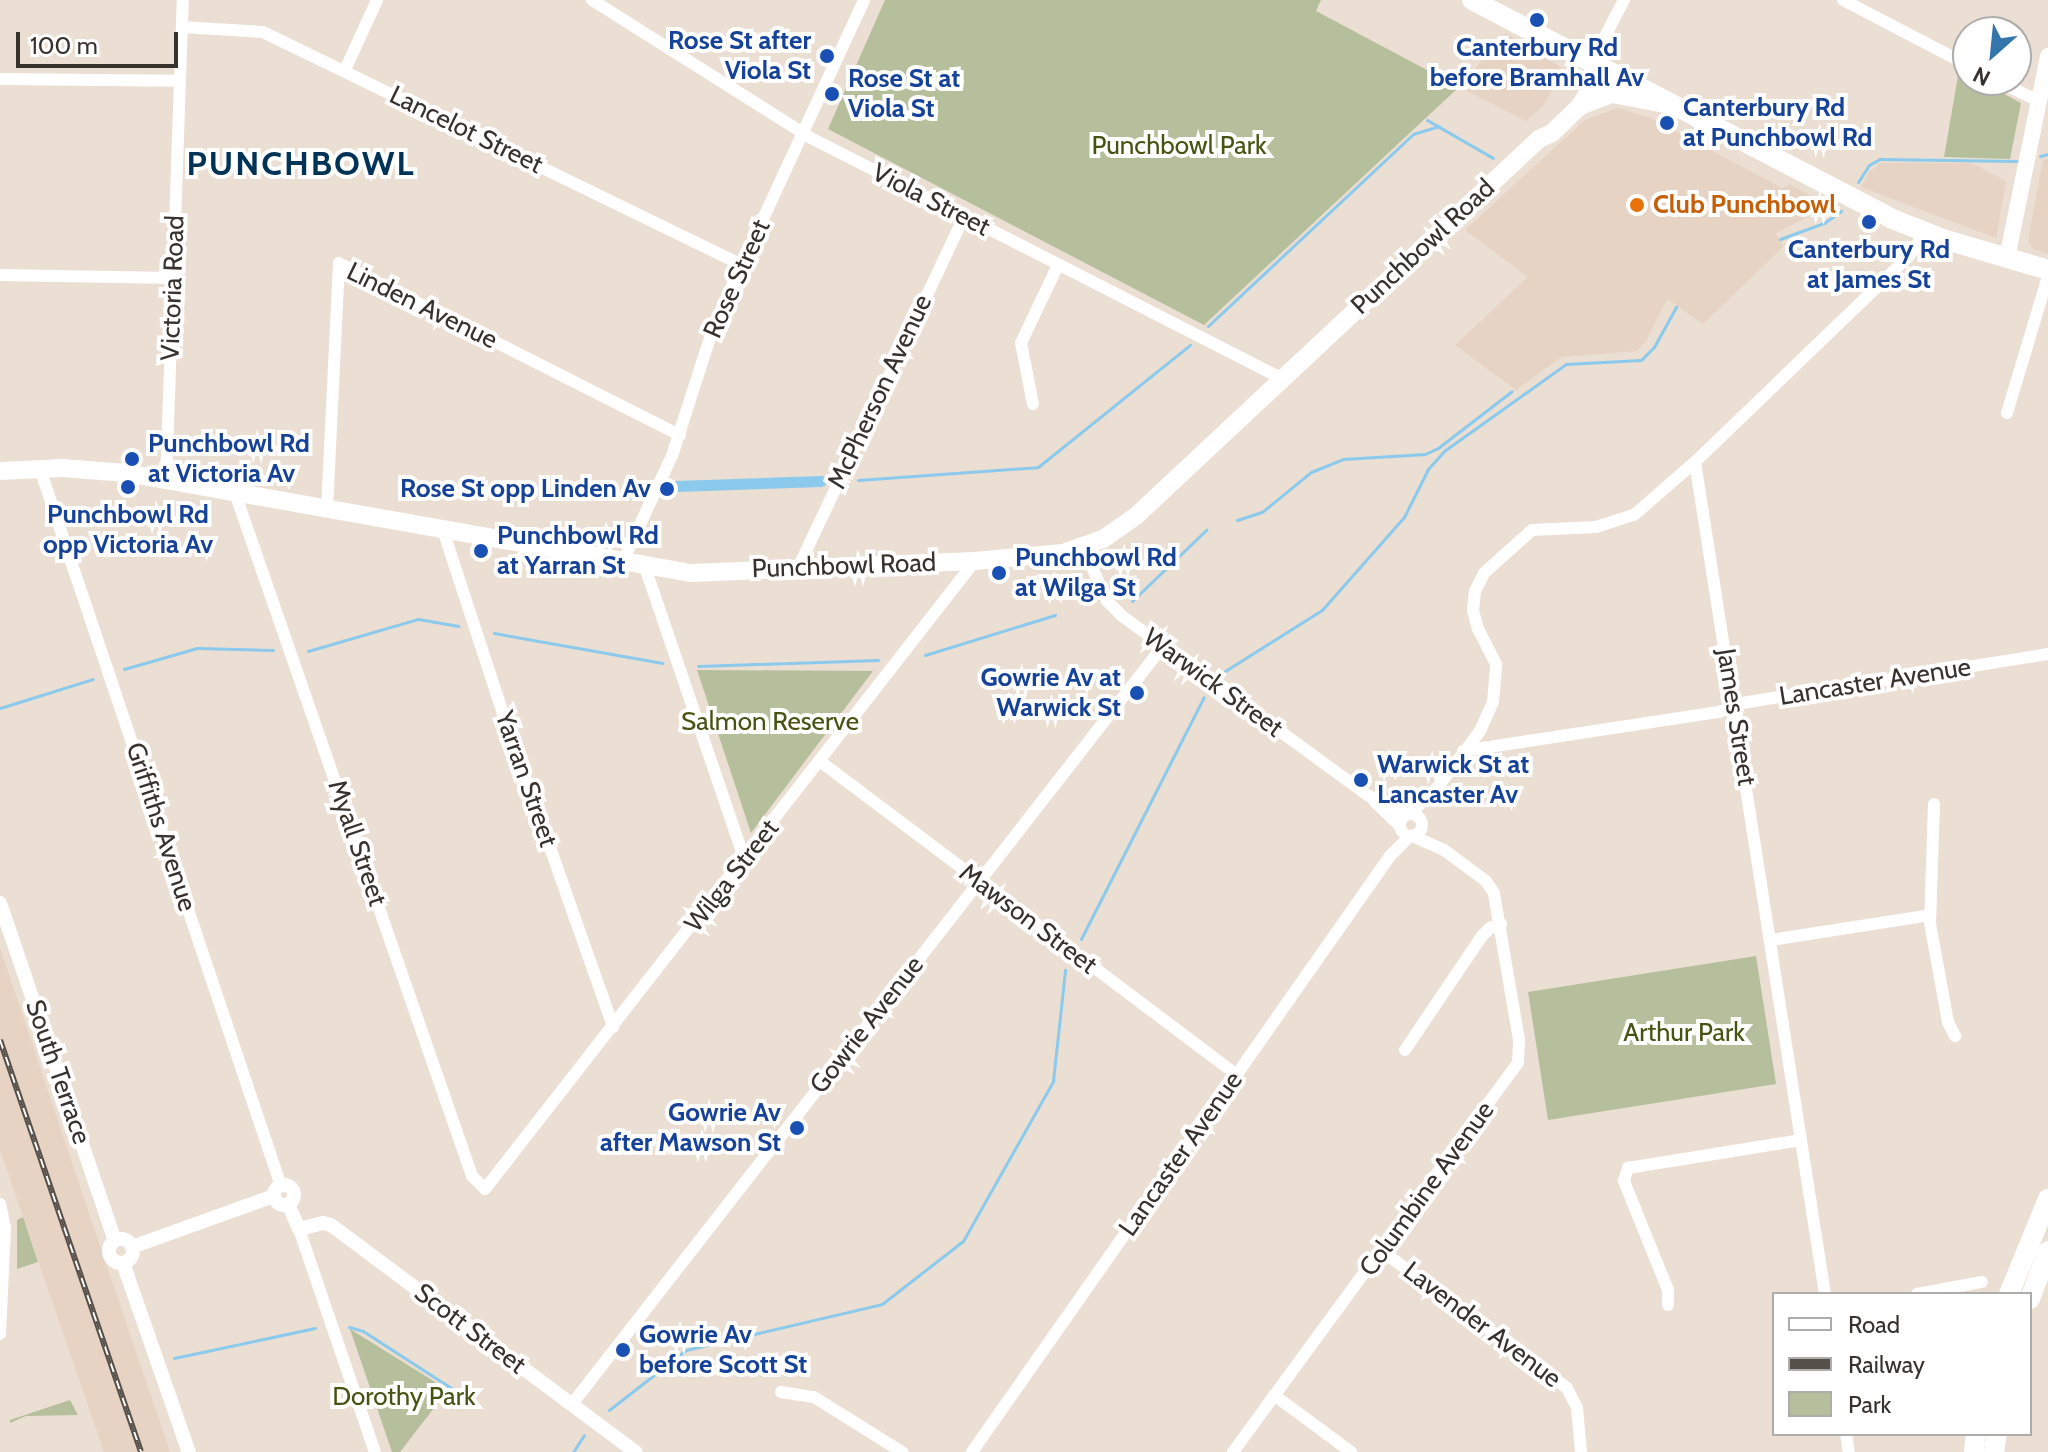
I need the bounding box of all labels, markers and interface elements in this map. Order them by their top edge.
marker: Canterbury Rd before Bramhall Av [1528,11,1546,29]
scale bar [20,16,182,66]
north arrow [1952,16,2032,96]
place label: Rose St after Viola St [668,25,811,86]
text: 100 m [30,31,98,60]
place label: Canterbury Rd before Bramhall Av [1430,32,1644,94]
marker: Rose St after Viola St [818,47,836,65]
text: N [1969,60,1995,92]
place label: Rose St at Viola St [848,63,960,124]
street label: Lancelot Street [384,79,548,181]
marker: Rose St at Viola St [823,85,841,103]
place label: Canterbury Rd at Punchbowl Rd [1683,92,1872,154]
marker: Canterbury Rd at Punchbowl Rd [1658,114,1676,132]
park label: Punchbowl Park [1091,130,1267,162]
district label: PUNCHBOWL [187,144,415,184]
street label: Viola Street [867,157,995,243]
street label: Punchbowl Road [1345,173,1501,321]
place label: Club Punchbowl [1653,189,1836,221]
marker: Club Punchbowl [1628,196,1646,214]
marker: Canterbury Rd at James St [1860,213,1878,231]
street label: Victoria Road [155,215,191,361]
street label: Rose Street [697,215,777,343]
place label: Canterbury Rd at James St [1788,234,1950,296]
street label: Linden Avenue [342,256,502,356]
street label: McPherson Avenue [821,290,939,494]
place label: Punchbowl Rd at Victoria Av [148,428,310,490]
marker: Punchbowl Rd at Victoria Av [123,450,141,468]
place label: Rose St opp Linden Av [400,473,651,505]
marker: Punchbowl Rd opp Victoria Av [119,478,137,496]
marker: Rose St opp Linden Av [658,480,676,498]
place label: Punchbowl Rd opp Victoria Av [43,499,213,560]
place label: Punchbowl Rd at Yarran St [497,520,659,582]
marker: Punchbowl Rd at Yarran St [472,542,490,560]
place label: Punchbowl Rd at Wilga St [1015,542,1177,604]
street label: Punchbowl Road [751,547,937,585]
marker: Punchbowl Rd at Wilga St [990,564,1008,582]
street label: Warwick Street [1137,622,1289,744]
street label: James Street [1710,646,1762,788]
street label: Lancaster Avenue [1777,651,1973,713]
place label: Gowrie Av at Warwick St [980,662,1121,724]
marker: Gowrie Av at Warwick St [1128,684,1146,702]
park label: Salmon Reserve [681,706,859,738]
street label: Yarran Street [488,707,564,851]
street label: Griffiths Avenue [119,739,203,915]
place label: Warwick St at Lancaster Av [1377,749,1529,810]
marker: Warwick St at Lancaster Av [1352,771,1370,789]
street label: Myall Street [321,776,393,910]
street label: Wilga Street [678,814,786,938]
street label: Mawson Street [953,857,1103,981]
street label: Gowrie Avenue [804,950,930,1100]
street label: South Terrace [19,996,97,1148]
park label: Arthur Park [1623,1017,1745,1049]
street label: Lancaster Avenue [1113,1066,1249,1242]
street label: Columbine Avenue [1353,1095,1501,1283]
place label: Gowrie Av after Mawson St [600,1097,781,1158]
marker: Gowrie Av after Mawson St [788,1119,806,1137]
street label: Lavender Avenue [1397,1255,1567,1395]
street label: Scott Street [408,1277,532,1381]
legend [1772,1292,2032,1436]
text: Road [1848,1310,1900,1339]
place label: Gowrie Av before Scott St [639,1319,807,1380]
marker: Gowrie Av before Scott St [614,1341,632,1359]
text: Railway [1848,1350,1925,1379]
park label: Dorothy Park [332,1381,476,1413]
text: Park [1848,1390,1891,1419]

